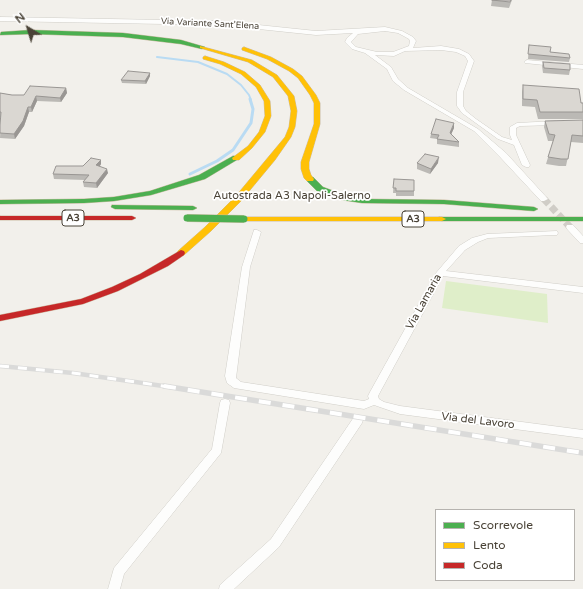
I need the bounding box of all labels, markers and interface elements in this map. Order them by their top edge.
north arrow [8,8,48,48]
text: N [13,10,28,26]
street label: Via Variante Sant'Elena [161,16,259,32]
street label: Autostrada A3 Napoli-Salerno [213,189,371,203]
road number: A3 [62,210,84,226]
road number: A3 [402,211,424,227]
street label: Via Lamaria [403,272,445,332]
street label: Via del Lavoro [441,410,515,432]
legend [435,509,575,581]
text: Scorrevole [473,518,533,532]
text: Lento [473,538,506,552]
text: Coda [473,558,503,572]

